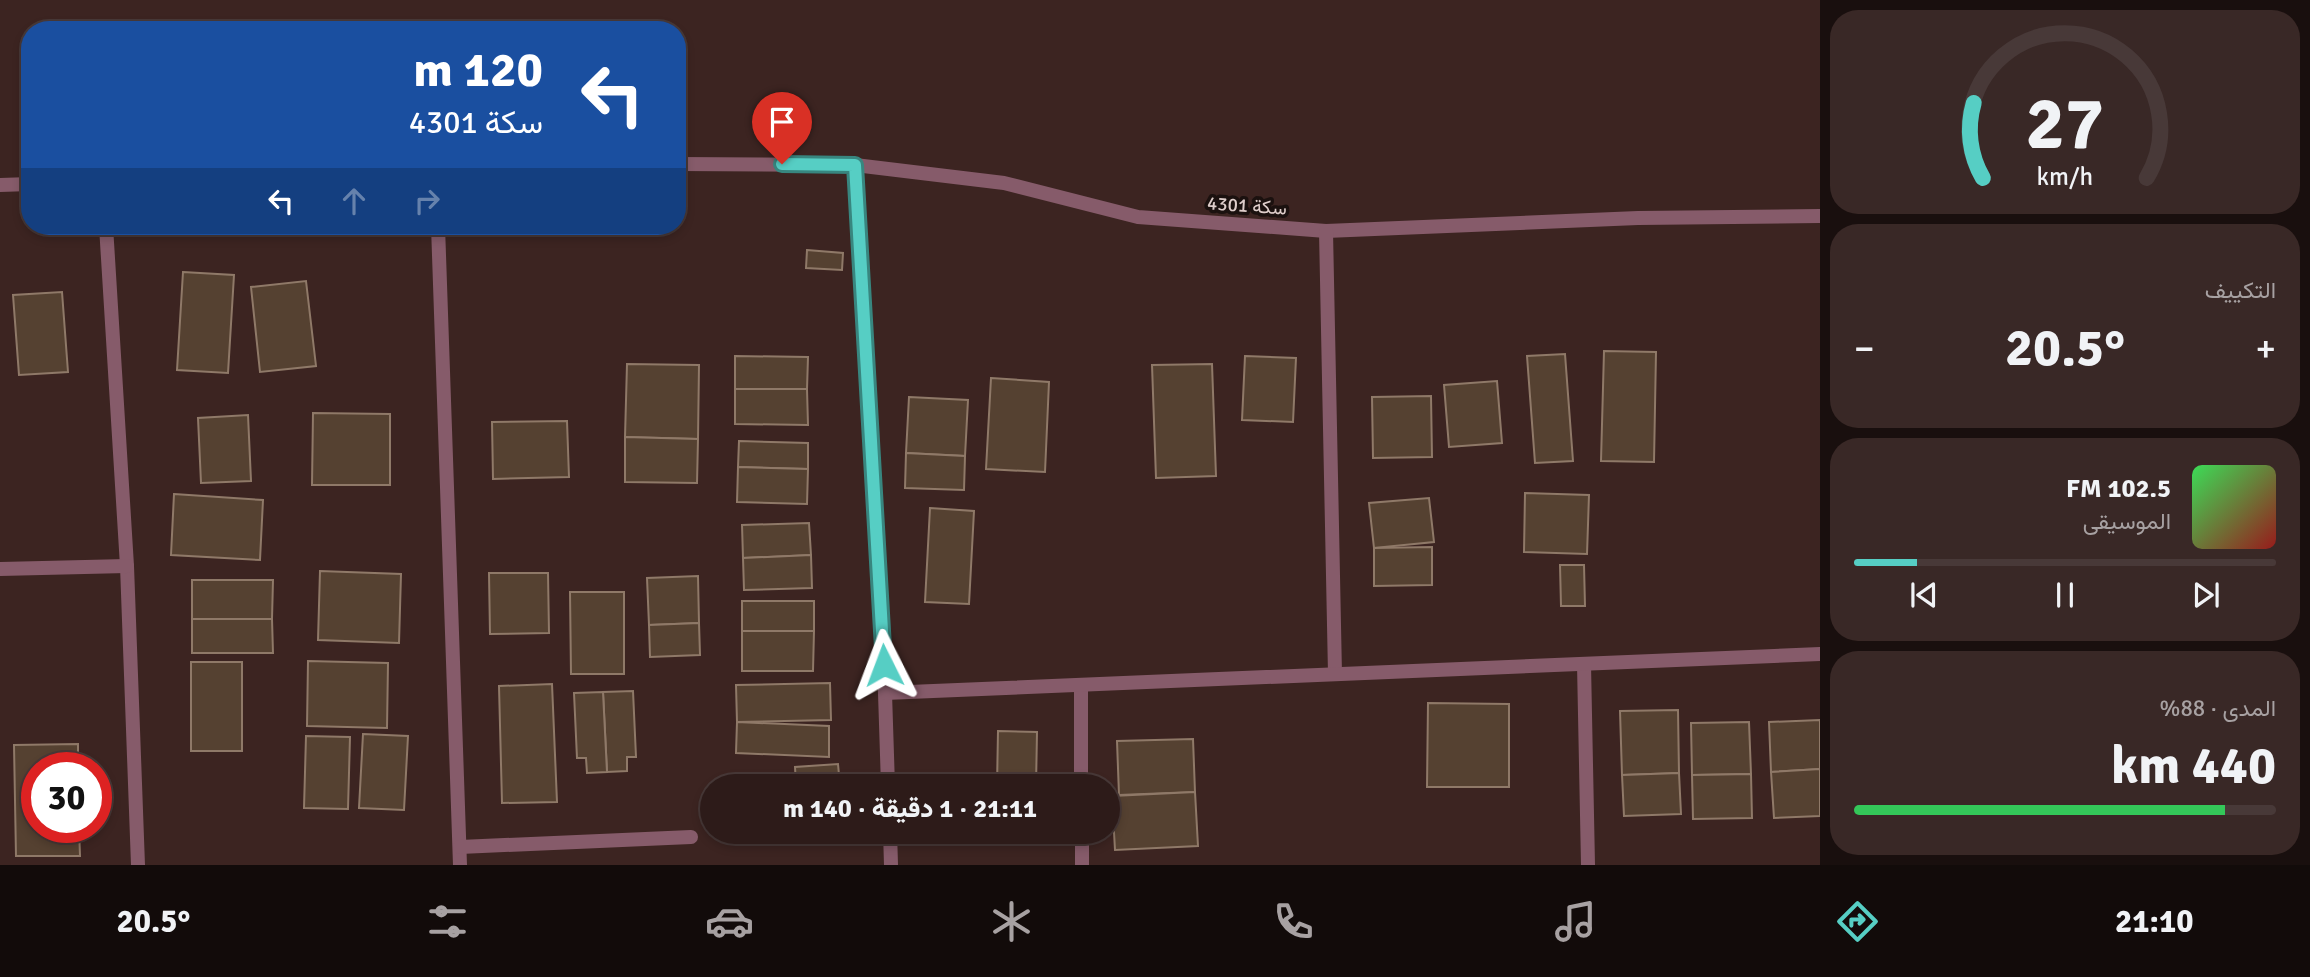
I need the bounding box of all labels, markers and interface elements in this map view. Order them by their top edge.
text: 120 m [413,40,543,100]
icon: left [567,49,658,140]
text: 27 [2026,80,2104,169]
pin [752,92,812,164]
text: سكة 4301 [409,103,543,142]
icon: arrive [763,103,801,141]
text: km/h [2037,161,2093,192]
icon: left [262,182,300,220]
icon: ahead [335,182,373,220]
icon: right [408,182,446,220]
street label: سكة 4301 [1206,191,1288,221]
text: التكييف [2205,276,2276,305]
text: 20.5° [2005,316,2125,380]
text: − [1854,325,1875,372]
text: + [2255,325,2276,372]
text: 102.5 FM [2066,473,2171,505]
text: الموسيقى [2083,507,2171,536]
icon: previous [1905,576,1943,614]
icon: pause [2046,576,2084,614]
icon: next [2187,576,2225,614]
position arrow [847,628,921,702]
text: المدى · 88% [2160,694,2276,723]
text: 440 km [2111,734,2276,798]
speed limit sign: 30 [21,752,112,843]
text: 21:11 · 1 دقيقة · 140 m [783,793,1037,825]
icon: filters [423,897,472,946]
icon: car [705,897,754,946]
icon: climate [987,897,1036,946]
icon: phone [1269,897,1318,946]
icon: music [1551,897,1600,946]
icon: directions [1833,897,1882,946]
text: 20.5° [117,902,190,941]
text: 21:10 [2115,902,2194,941]

